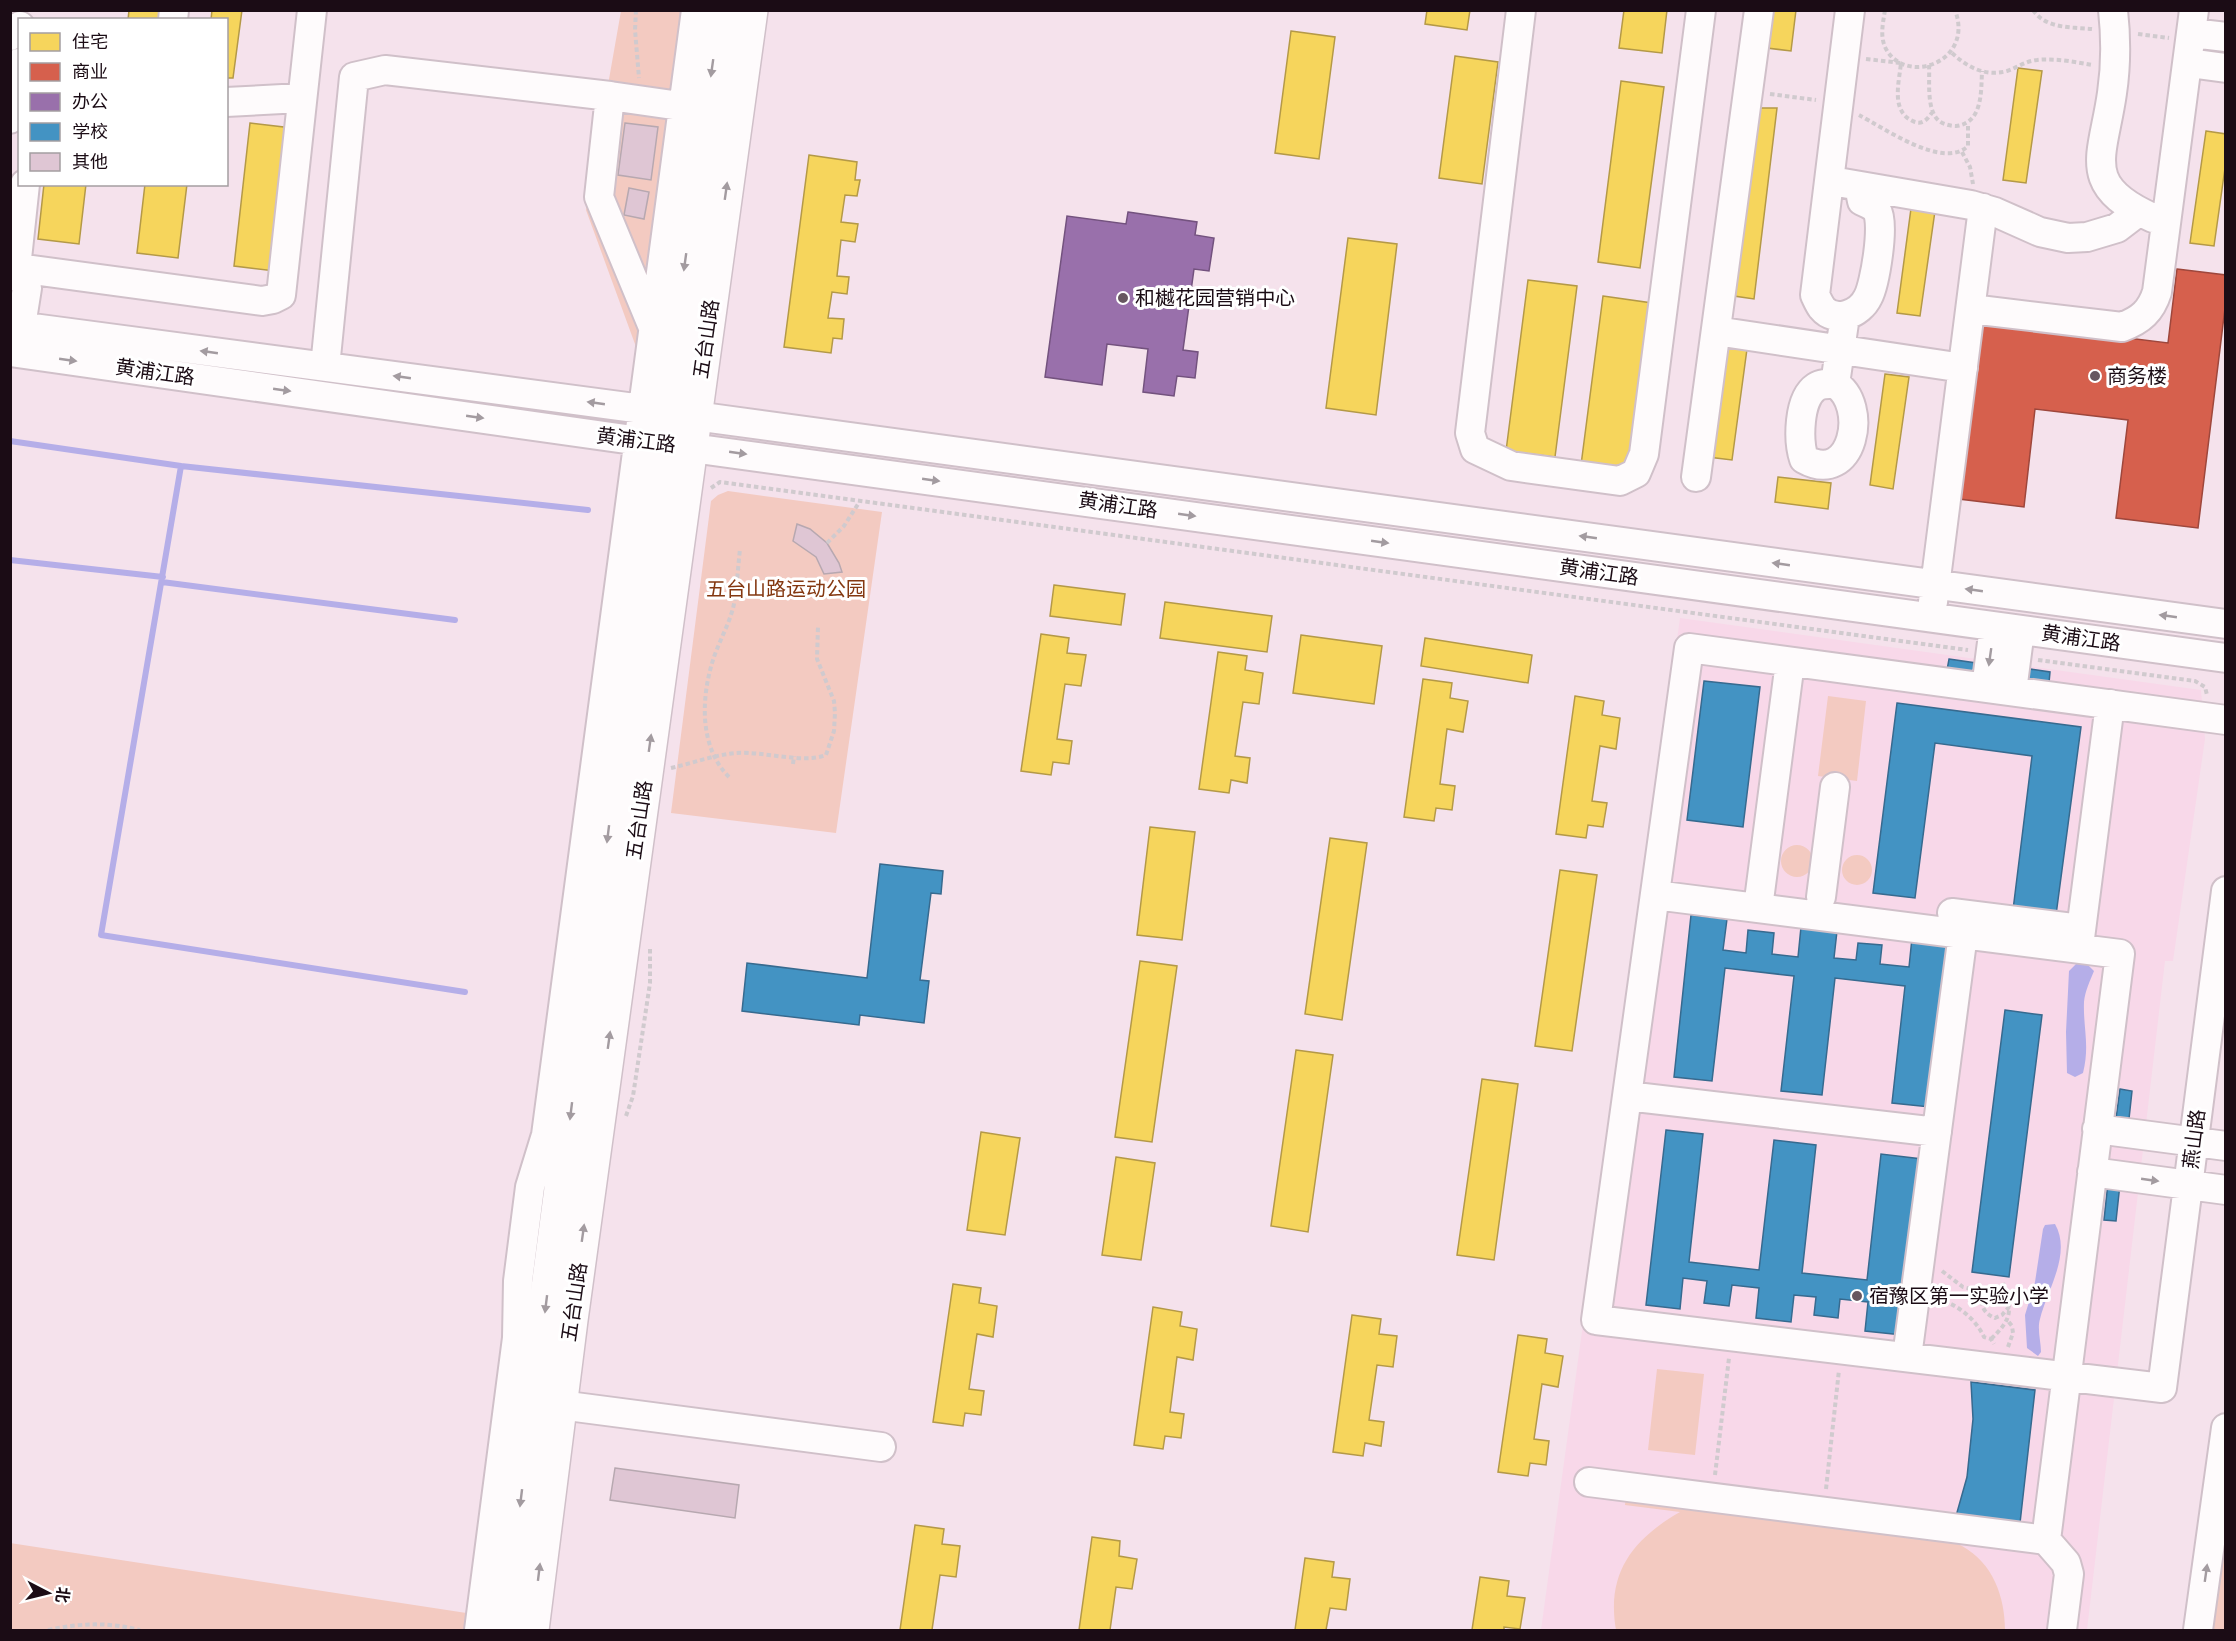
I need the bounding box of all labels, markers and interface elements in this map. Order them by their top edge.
legend [18,18,228,186]
text: 住宅 [72,31,108,53]
one-way arrow [707,59,716,78]
text: 商业 [72,61,108,83]
text: 办公 [72,91,108,113]
text: 学校 [72,121,108,143]
text: 其他 [72,151,108,173]
one-way arrow [722,182,731,201]
one-way arrow [680,252,690,271]
place label: 和樾花园营销中心 [1135,286,1295,310]
marker: 和樾花园营销中心 [1116,291,1130,305]
street label: 五台山路 [689,298,723,380]
one-way arrow [199,347,218,356]
one-way arrow [59,355,78,364]
street label: 黄浦江路 [114,355,196,389]
place label: 商务楼 [2107,364,2167,388]
marker: 商务楼 [2088,369,2102,383]
one-way arrow [393,373,412,382]
one-way arrow [273,386,292,395]
one-way arrow [586,399,605,408]
one-way arrow [466,413,485,422]
street label: 黄浦江路 [595,423,677,457]
one-way arrow [728,448,747,458]
one-way arrow [922,475,941,484]
street label: 黄浦江路 [1077,488,1159,522]
one-way arrow [1177,510,1196,520]
one-way arrow [1578,533,1597,542]
one-way arrow [1370,537,1389,546]
street label: 黄浦江路 [1558,555,1640,589]
one-way arrow [1771,559,1790,568]
park label: 五台山路运动公园 [706,577,866,601]
one-way arrow [1965,585,1984,595]
one-way arrow [2158,612,2177,621]
street label: 黄浦江路 [2040,621,2122,655]
one-way arrow [1986,648,1995,667]
one-way arrow [646,733,655,752]
street label: 五台山路 [622,779,656,861]
one-way arrow [603,825,612,844]
one-way arrow [605,1030,614,1049]
one-way arrow [567,1102,576,1121]
street label: 燕山路 [2178,1108,2210,1170]
one-way arrow [2140,1175,2159,1184]
one-way arrow [578,1224,587,1243]
street label: 五台山路 [557,1261,591,1343]
place label: 宿豫区第一实验小学 [1869,1284,2049,1308]
marker: 宿豫区第一实验小学 [1850,1289,1864,1303]
one-way arrow [541,1295,551,1314]
one-way arrow [516,1488,525,1507]
north arrow [18,1563,78,1623]
one-way arrow [535,1563,544,1582]
one-way arrow [2201,1563,2211,1582]
text: 北 [52,1586,73,1604]

